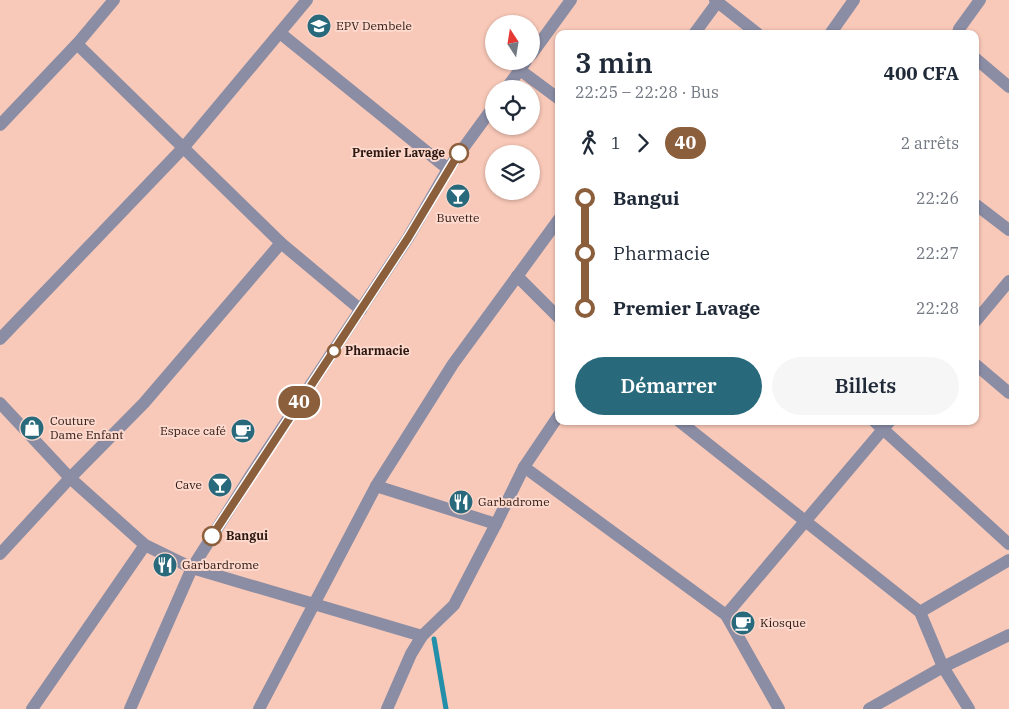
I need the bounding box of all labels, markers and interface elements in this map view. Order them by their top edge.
school or university icon: EPV Dembele [306,13,332,39]
north arrow [485,15,540,70]
map controls [485,15,540,200]
place label: EPV Dembele [336,18,412,33]
text: 3 min [575,44,653,81]
text: 400 CFA [884,61,959,85]
button: locate [485,80,540,135]
text: 22:25 – 22:28 · Bus [575,82,719,102]
icon: walk [575,129,603,157]
icon: forward [629,129,657,157]
text: 40 [675,131,696,154]
text: 1 [611,133,621,153]
text: 2 arrêts [901,133,959,153]
marker: Premier Lavage [449,143,469,163]
place label: Premier Lavage [352,145,445,160]
button: layers [485,145,540,200]
bar icon: Buvette [445,183,471,209]
text: Bangui [613,186,679,210]
text: 22:26 [916,188,959,208]
place label: Buvette [437,210,479,225]
text: Pharmacie [613,241,710,265]
text: 22:27 [916,243,959,263]
text: Premier Lavage [613,296,760,320]
text: 22:28 [916,298,959,318]
place label: Pharmacie [345,343,410,358]
marker: Pharmacie [327,344,341,358]
button: Démarrer [575,357,762,415]
button: Billets [772,357,959,415]
line badge: 40 [276,386,322,418]
text: 40 [288,390,310,413]
place label: Couture Dame Enfant [50,413,124,442]
shop icon: Couture Dame Enfant [19,415,45,441]
cafe icon: Espace café [230,418,256,444]
place label: Espace café [160,423,226,438]
bar icon: Cave [207,472,233,498]
place label: Cave [175,477,202,492]
restaurant icon: Garbadrome [448,489,474,515]
place label: Garbadrome [478,494,550,509]
marker: Bangui [202,526,222,546]
place label: Bangui [226,528,268,543]
restaurant icon: Garbardrome [152,552,178,578]
place label: Garbardrome [182,557,259,572]
cafe icon: Kiosque [730,610,756,636]
place label: Kiosque [760,615,806,630]

